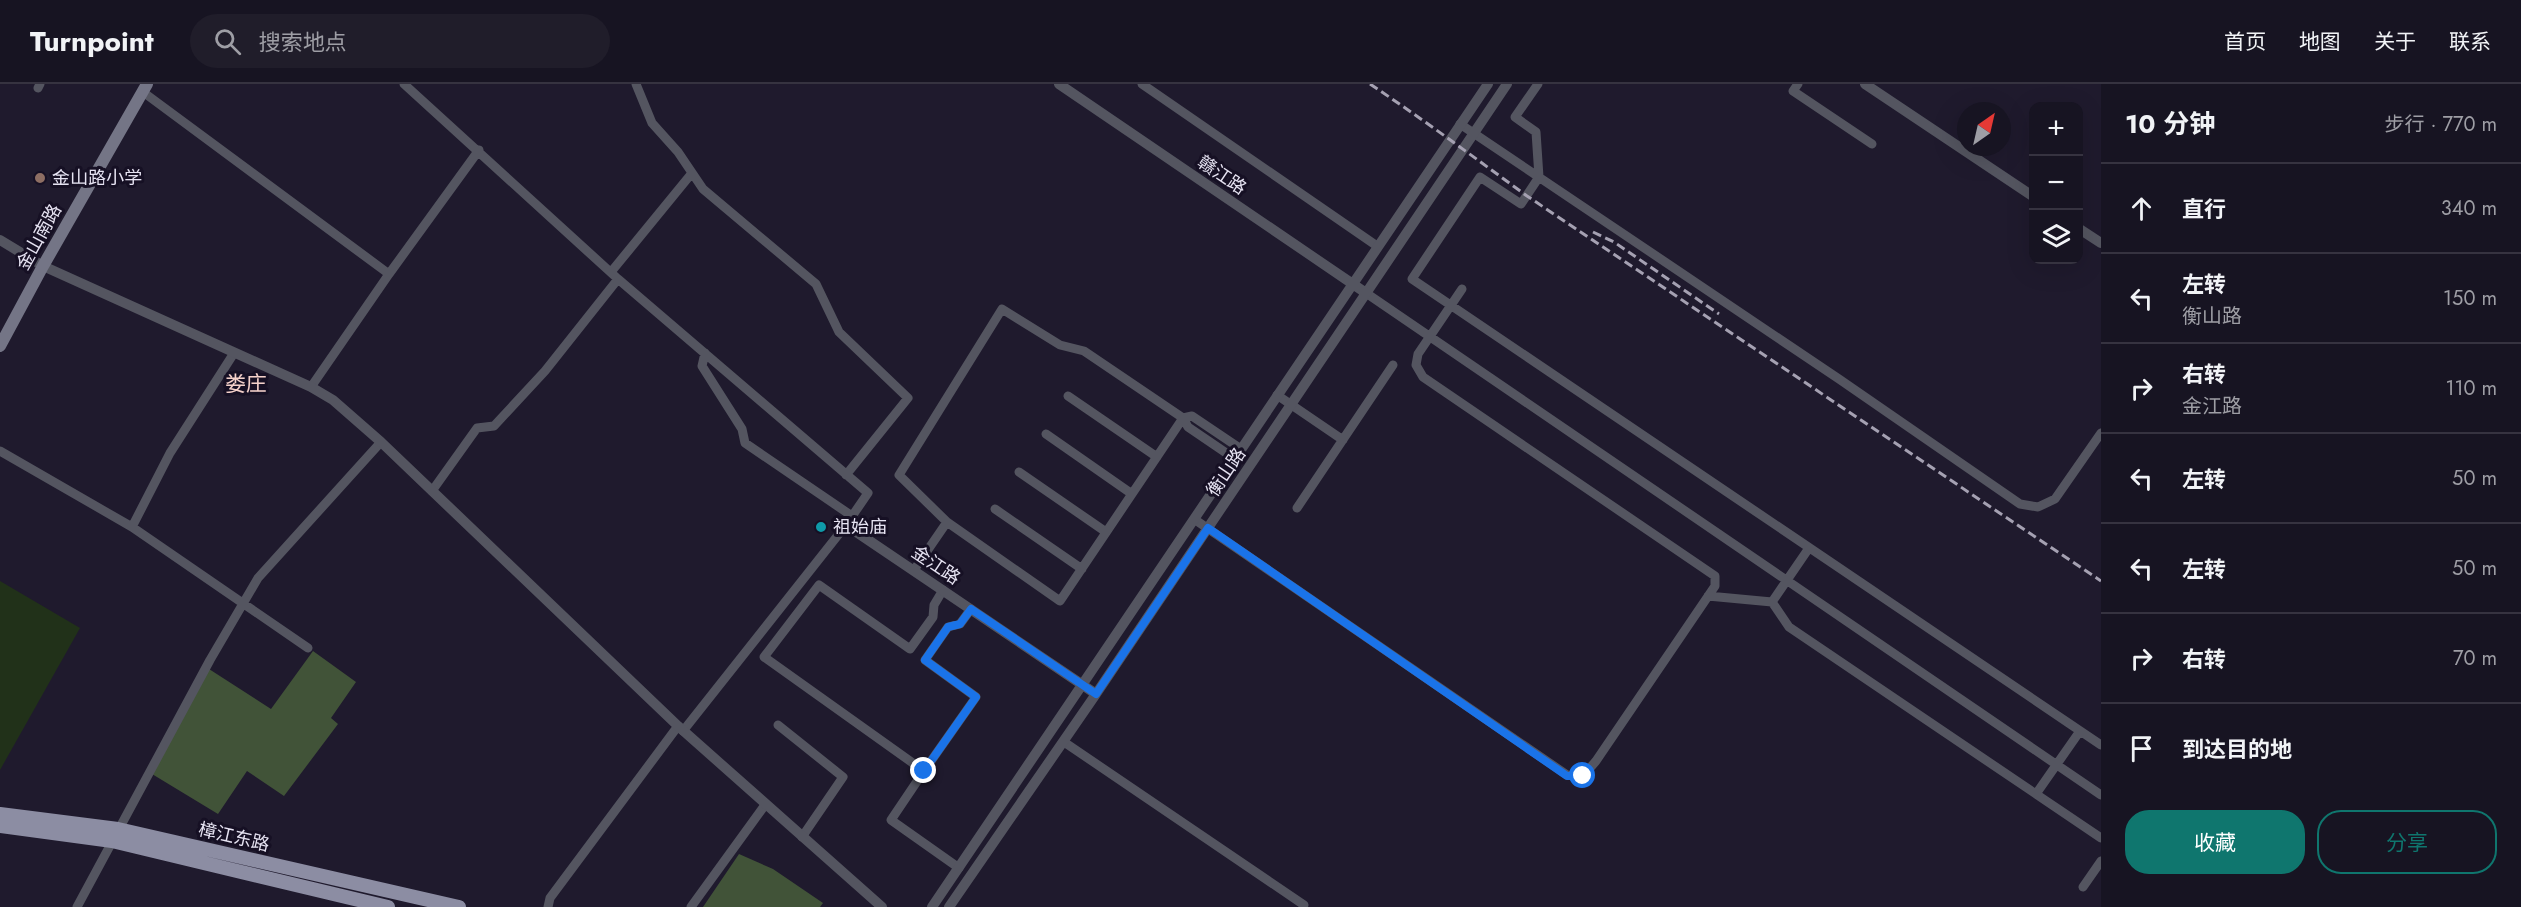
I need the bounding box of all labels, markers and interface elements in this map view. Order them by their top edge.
search box [190,14,610,68]
text: Turnpoint [30,21,154,62]
icon: search [211,25,244,58]
text: 搜索地点 [259,26,347,58]
text: 首页 [2224,27,2266,57]
text: 地图 [2299,27,2341,57]
text: 关于 [2374,27,2416,57]
text: 联系 [2449,27,2491,57]
north arrow [1957,102,2011,156]
map controls [2029,102,2083,264]
button: + [2029,102,2083,156]
text: 10 分钟 [2125,105,2215,143]
text: 步行 · 770 m [2384,110,2497,139]
street label: 赣江路 [1192,149,1252,201]
button: − [2029,156,2083,210]
place label: 金山路小学 [52,165,142,191]
marker: 金山路小学 [33,171,47,185]
icon: ahead [2125,192,2158,225]
text: 直行 [2182,193,2226,225]
text: 340 m [2441,194,2497,223]
street label: 金山南路 [10,199,68,275]
button: layers [2029,210,2083,264]
text: 左转 [2182,268,2226,300]
icon: left [2125,282,2158,315]
text: 150 m [2443,284,2497,313]
text: 衡山路 [2182,302,2242,331]
text: 右转 [2182,358,2226,390]
district label: 娄庄 [225,369,267,399]
icon: right [2125,372,2158,405]
text: 110 m [2445,374,2497,403]
text: 金江路 [2182,392,2242,421]
street label: 衡山路 [1200,442,1252,502]
icon: left [2125,462,2158,495]
text: 左转 [2182,463,2226,495]
text: 50 m [2452,464,2497,493]
place label: 祖始庙 [833,514,887,540]
marker: 祖始庙 [814,520,828,534]
street label: 金江路 [906,539,966,591]
icon: left [2125,552,2158,585]
text: 左转 [2182,553,2226,585]
text: 50 m [2452,554,2497,583]
icon: right [2125,642,2158,675]
text: 右转 [2182,643,2226,675]
text: 70 m [2453,644,2497,673]
icon: arrive [2125,732,2158,765]
text: 到达目的地 [2182,733,2292,765]
route end [910,757,936,783]
route start [1569,762,1595,788]
button: 收藏 [2125,810,2305,874]
button: 分享 [2317,810,2497,874]
street label: 樟江东路 [196,816,272,858]

